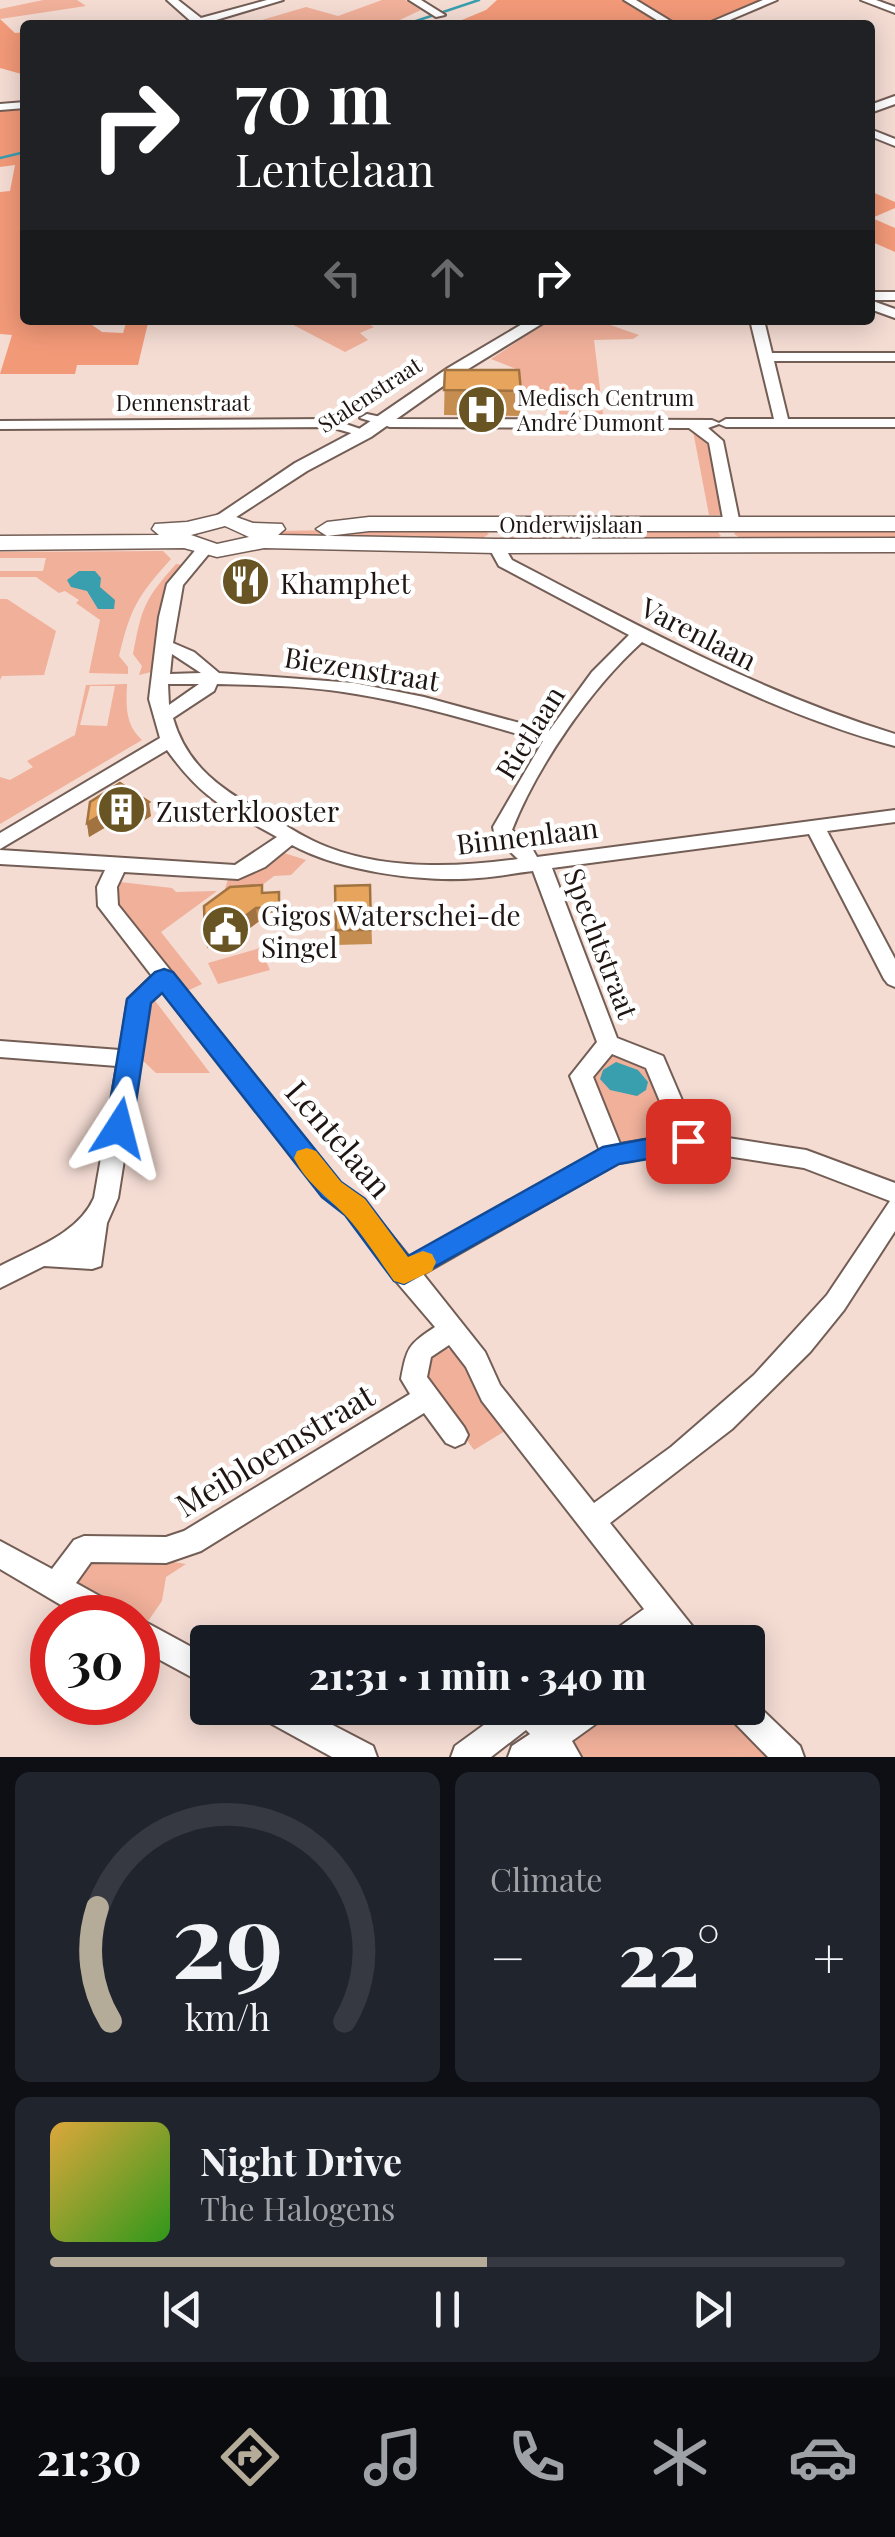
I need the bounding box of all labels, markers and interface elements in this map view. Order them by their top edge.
text: 70 m [235,48,392,142]
icon: right [70,60,200,190]
text: Lentelaan [235,138,434,198]
icon: left [315,250,370,305]
icon: ahead [420,250,475,305]
icon: right [525,250,580,305]
street label: Stalenstraat [311,349,428,439]
place label: Medisch Centrum André Dumont [516,382,695,437]
hospital icon: Medisch Centrum André Dumont [456,384,508,436]
street label: Dennenstraat [116,387,252,417]
street label: Onderwijslaan [499,509,643,539]
restaurant icon: Khamphet [219,556,271,608]
place label: Khamphet [280,564,412,601]
street label: Varenlaan [634,588,763,678]
street label: Biezenstraat [282,637,443,699]
street label: Rietlaan [486,678,572,785]
building icon: Zusterklooster [95,784,147,836]
place label: Zusterklooster [156,792,340,829]
street label: Binnenlaan [454,808,600,862]
street label: Spechtstraat [556,863,648,1025]
place label: Gigos Waterschei-de Singel [261,896,521,965]
public building icon: Gigos Waterschei-de Singel [200,904,252,956]
street label: Lentelaan [277,1070,403,1206]
position arrow [67,1076,171,1180]
pin [646,1099,731,1184]
icon: arrive [661,1114,716,1169]
street label: Meibloemstraat [167,1372,382,1525]
speed limit sign: 30 [30,1595,160,1725]
text: 21:31 · 1 min · 340 m [309,1649,646,1700]
text: Climate [490,1857,602,1900]
text: 29 [172,1866,283,2005]
text: 22° [618,1906,720,2006]
text: − [490,1919,526,1993]
text: + [813,1919,845,1993]
text: km/h [185,1992,270,2040]
text: Night Drive [200,2135,402,2186]
text: The Halogens [200,2186,395,2229]
icon: previous [155,2282,210,2337]
icon: pause [420,2282,475,2337]
icon: next [685,2282,740,2337]
icon: directions [215,2422,285,2492]
icon: music [358,2422,428,2492]
icon: phone [502,2422,572,2492]
icon: climate [645,2422,715,2492]
icon: car [788,2422,858,2492]
text: 21:30 [37,2427,141,2487]

